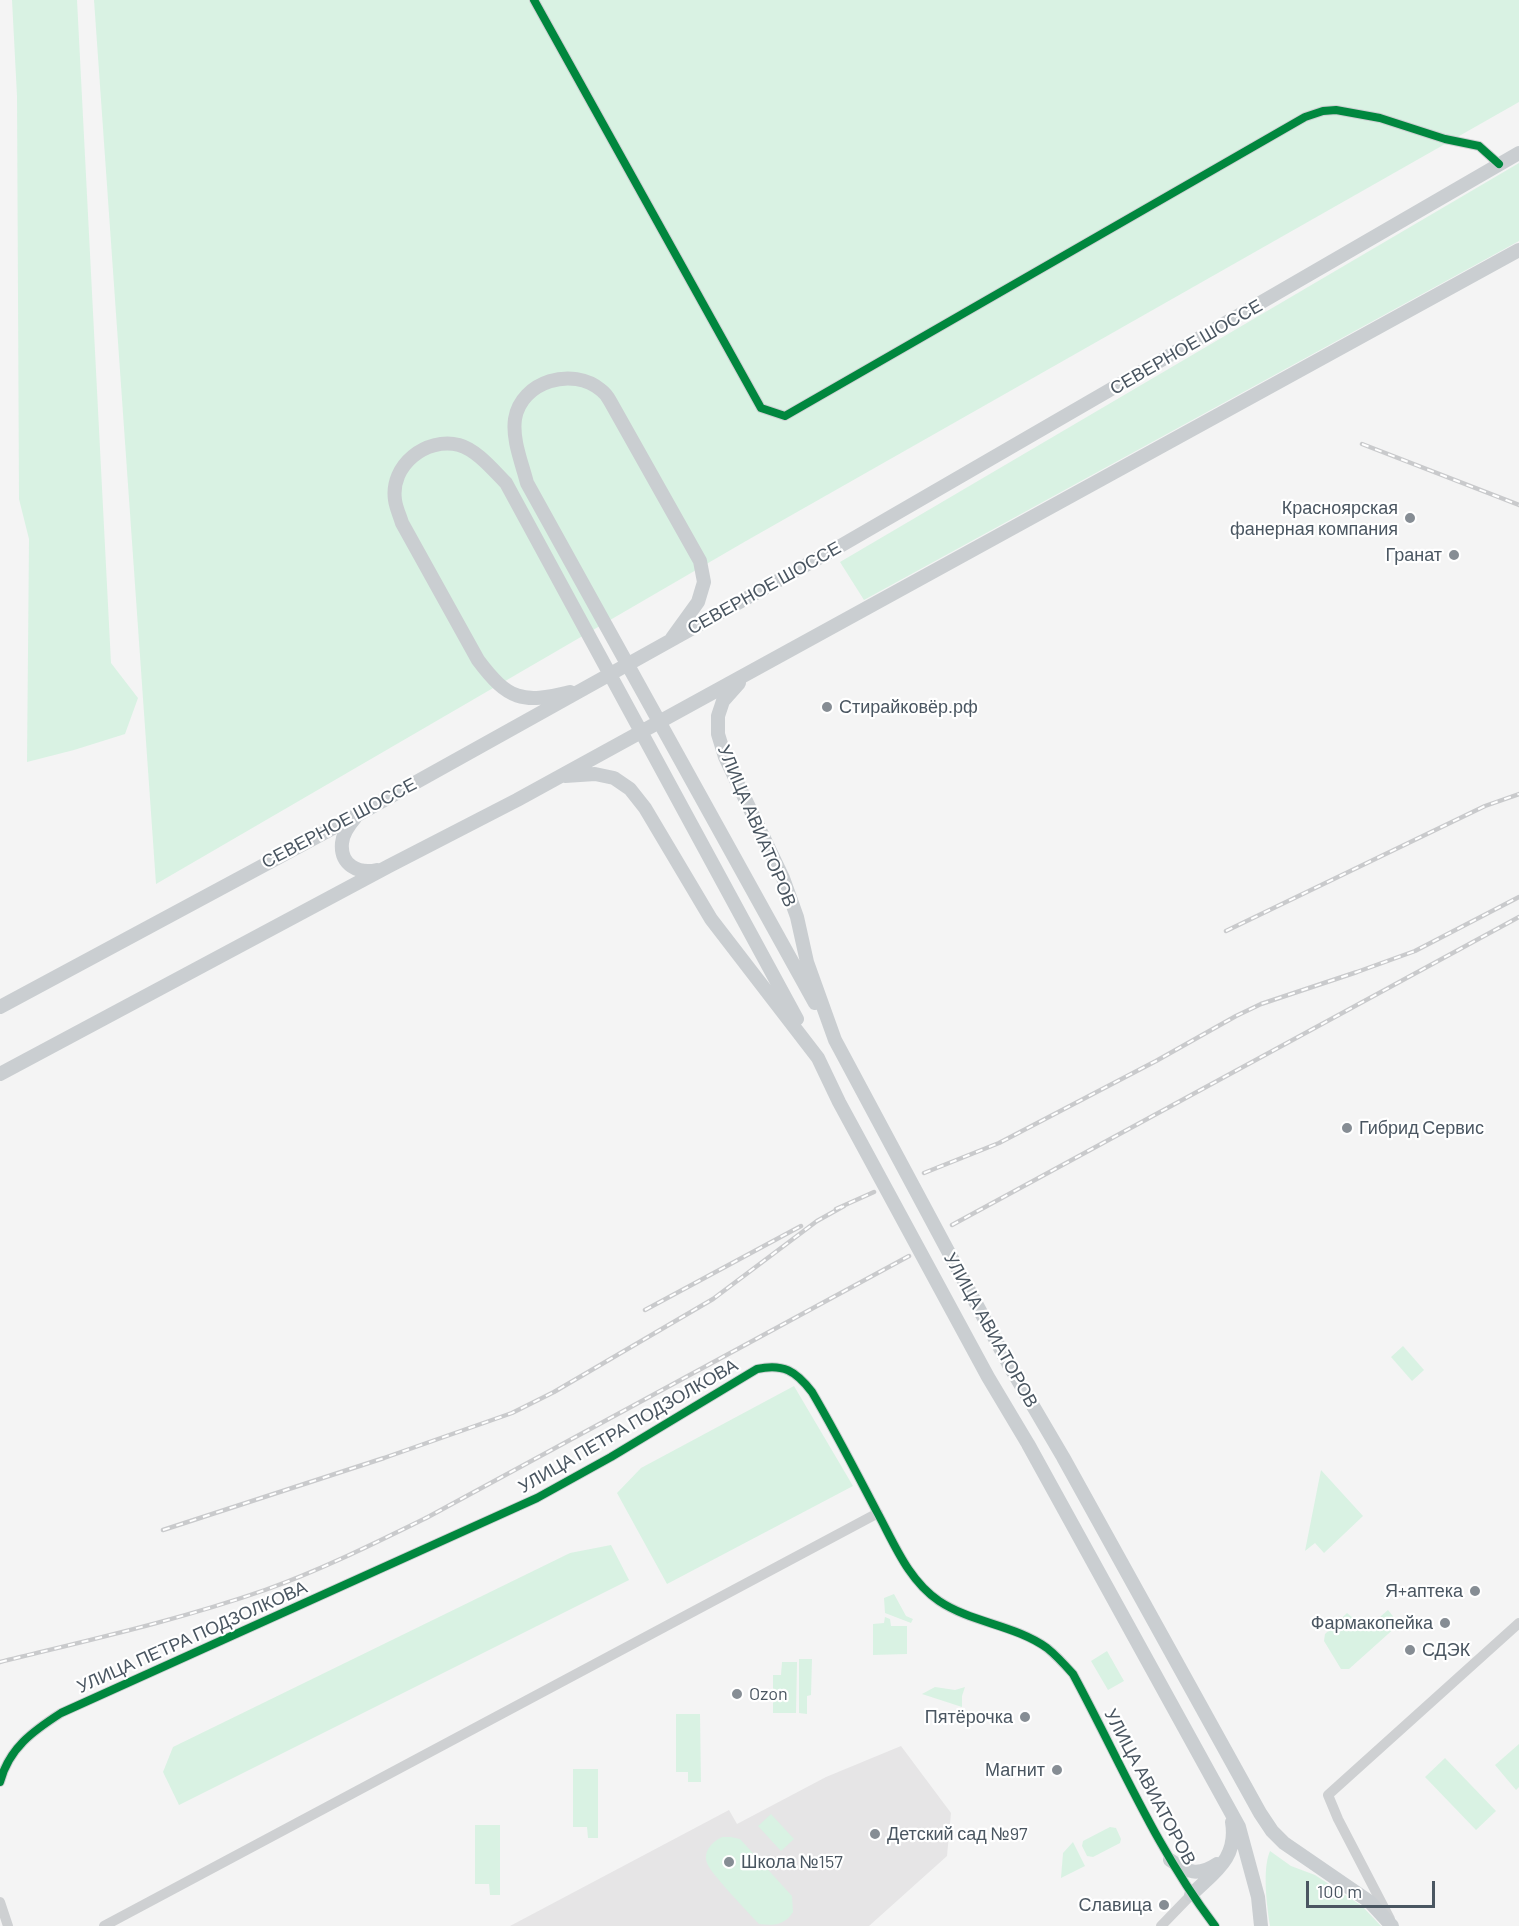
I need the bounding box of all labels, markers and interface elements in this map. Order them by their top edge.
street label: СЕВЕРНОЕ ШОССЕ [1106,295,1266,399]
place label: Красноярская фанерная компания [1230,497,1398,540]
marker: Красноярская фанерная компания [1403,511,1417,525]
street label: СЕВЕРНОЕ ШОССЕ [683,537,845,639]
place label: Гранат [1385,544,1442,566]
marker: Гранат [1447,548,1461,562]
place label: Стирайковёр.рф [839,696,978,718]
marker: Стирайковёр.рф [820,700,834,714]
street label: УЛИЦА АВИАТОРОВ [713,742,801,910]
street label: СЕВЕРНОЕ ШОССЕ [258,773,420,873]
place label: Гибрид Сервис [1359,1117,1484,1139]
marker: Гибрид Сервис [1340,1121,1354,1135]
street label: УЛИЦА АВИАТОРОВ [939,1249,1043,1411]
street label: УЛИЦА ПЕТРА ПОДЗОЛКОВА [515,1354,741,1498]
street label: УЛИЦА ПЕТРА ПОДЗОЛКОВА [74,1576,310,1698]
place label: Я+аптека [1385,1580,1463,1602]
marker: Я+аптека [1468,1584,1482,1598]
place label: Фармакопейка [1311,1612,1433,1634]
marker: Фармакопейка [1438,1616,1452,1630]
place label: СДЭК [1422,1639,1470,1661]
marker: СДЭК [1403,1643,1417,1657]
place label: Ozon [749,1683,788,1705]
marker: Ozon [730,1687,744,1701]
street label: УЛИЦА АВИАТОРОВ [1100,1705,1200,1869]
place label: Пятёрочка [925,1706,1013,1728]
marker: Пятёрочка [1018,1710,1032,1724]
place label: Магнит [985,1759,1045,1781]
marker: Магнит [1050,1763,1064,1777]
place label: Детский сад №97 [887,1823,1028,1845]
marker: Детский сад №97 [868,1827,882,1841]
place label: Школа №157 [741,1851,843,1873]
marker: Школа №157 [722,1855,736,1869]
scale bar [1309,1869,1438,1907]
text: 100 m [1317,1880,1362,1902]
place label: Славица [1079,1894,1152,1916]
marker: Славица [1157,1898,1171,1912]

